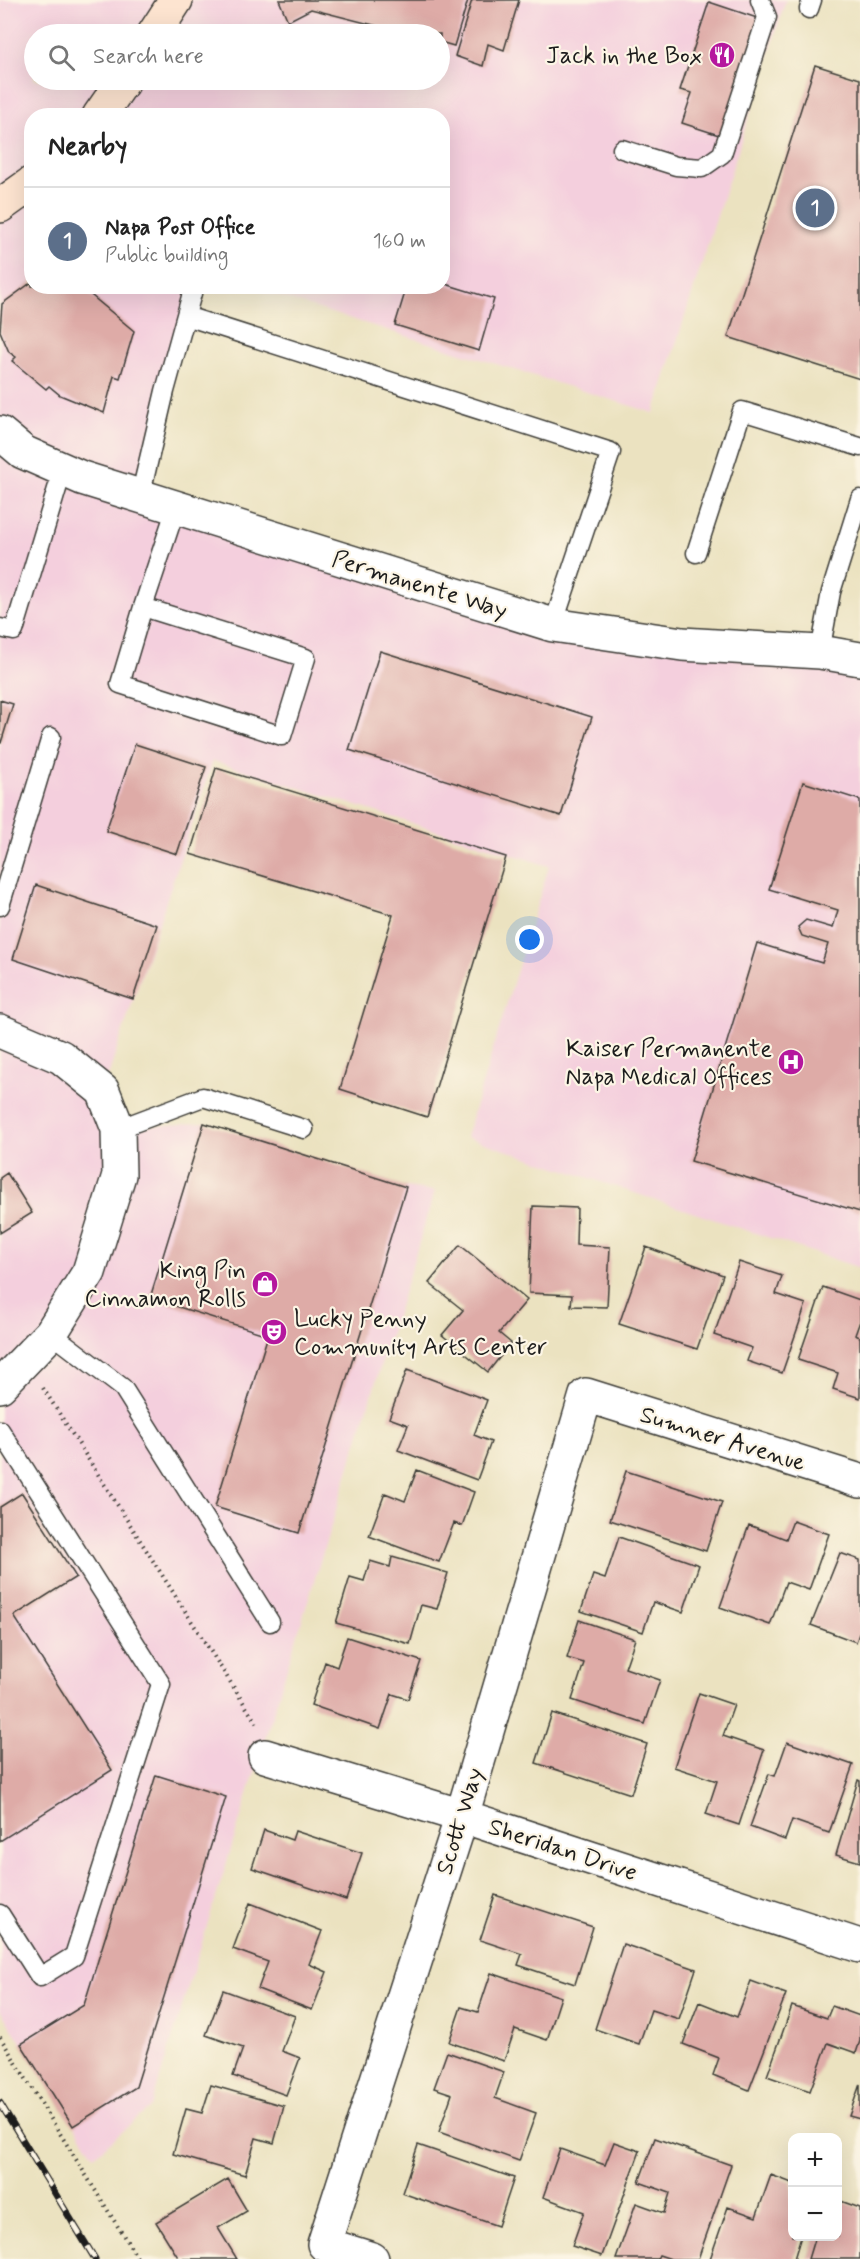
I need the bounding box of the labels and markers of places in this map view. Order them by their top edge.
restaurant icon: Jack in the Box [707,40,737,70]
place label: Jack in the Box [546,41,702,72]
pin: 1 [796,186,834,230]
place label: Kaiser Permanente Napa Medical Offices [565,1034,772,1093]
hospital icon: Kaiser Permanente Napa Medical Offices [776,1047,806,1077]
place label: King Pin Cinnamon Rolls [84,1256,246,1315]
shop icon: King Pin Cinnamon Rolls [250,1269,280,1299]
place label: Lucky Penny Community Arts Center [294,1304,547,1363]
theatre icon: Lucky Penny Community Arts Center [259,1317,289,1347]

